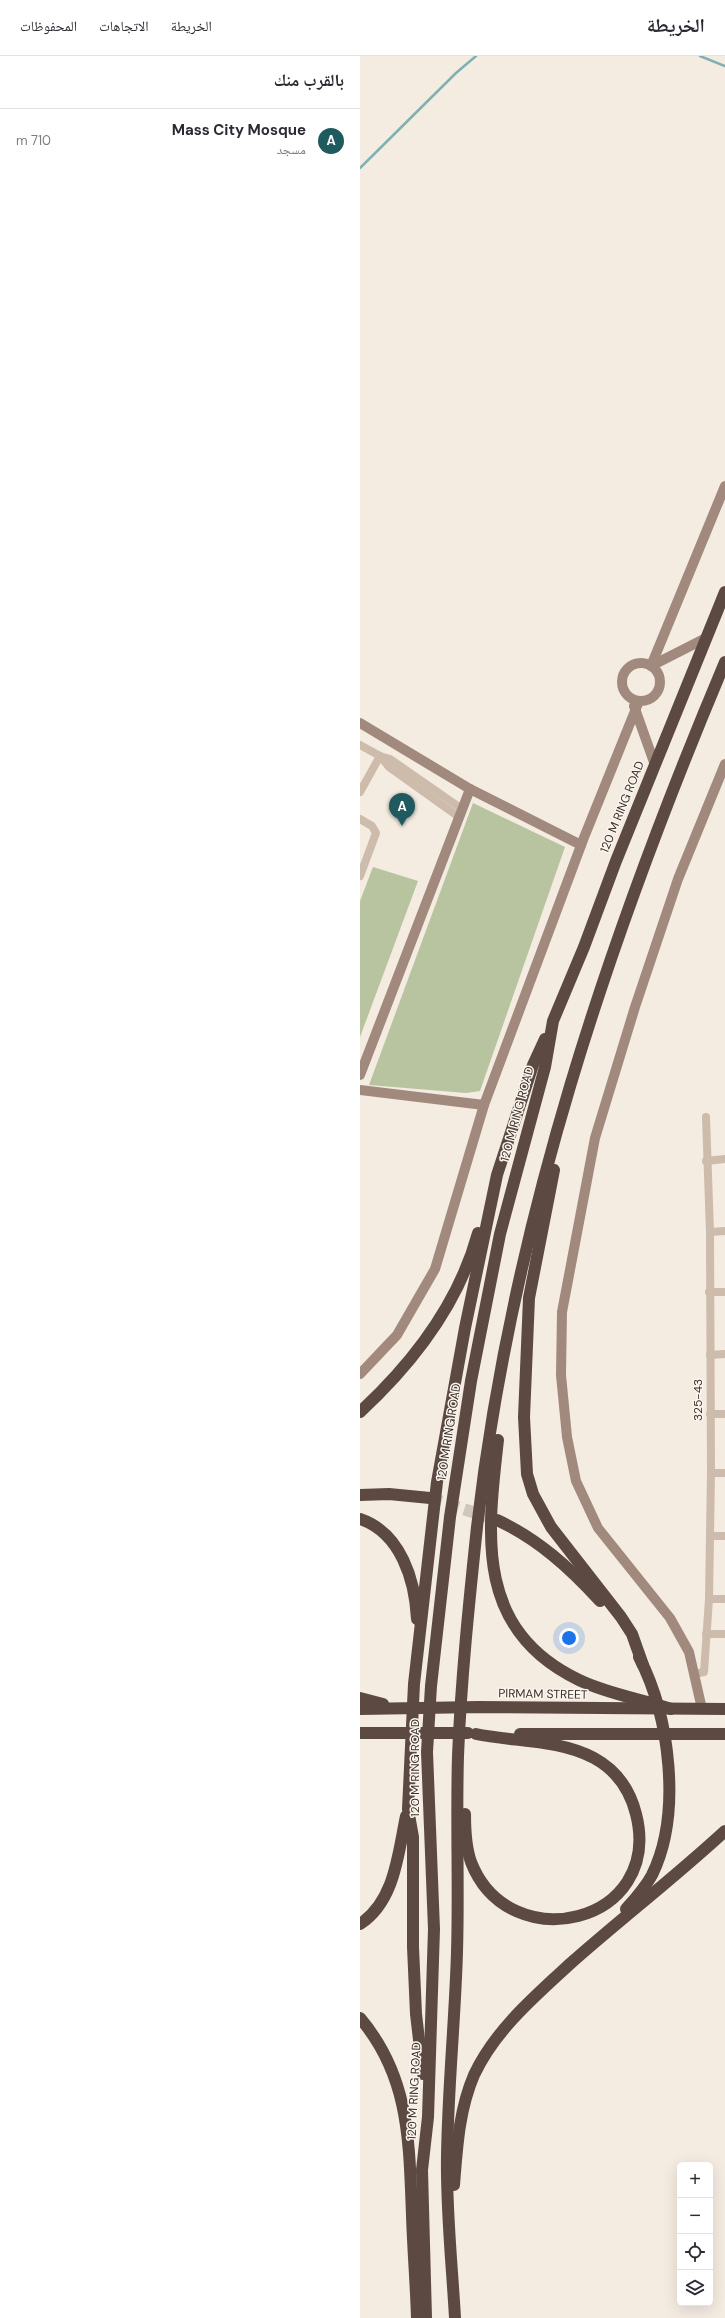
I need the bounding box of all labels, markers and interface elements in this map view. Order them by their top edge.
text: الخريطة [647,13,705,38]
text: المحفوظات [20,17,77,35]
text: الاتجاهات [99,17,149,35]
text: الخريطة [171,17,212,35]
text: بالقرب منك [274,69,344,91]
text: Mass City Mosque [172,120,306,140]
text: 710 m [16,132,51,149]
text: A [326,132,336,149]
text: مسجد [277,141,306,158]
street label: 120 M RING ROAD [596,759,648,855]
pin: A [389,793,415,826]
street label: 120 M RING ROAD [497,1065,537,1163]
street label: 325-43 [690,1379,706,1421]
street label: 120 M RING ROAD [433,1382,465,1482]
your location [559,1628,579,1648]
street label: PIRMAM STREET [498,1685,588,1703]
street label: 120 M RING ROAD [407,1719,423,1817]
street label: 120 M RING ROAD [403,2042,425,2140]
map controls [677,2162,713,2306]
button: + [677,2162,713,2198]
button: − [677,2198,713,2234]
button: locate [677,2234,713,2270]
button: layers [677,2270,713,2306]

